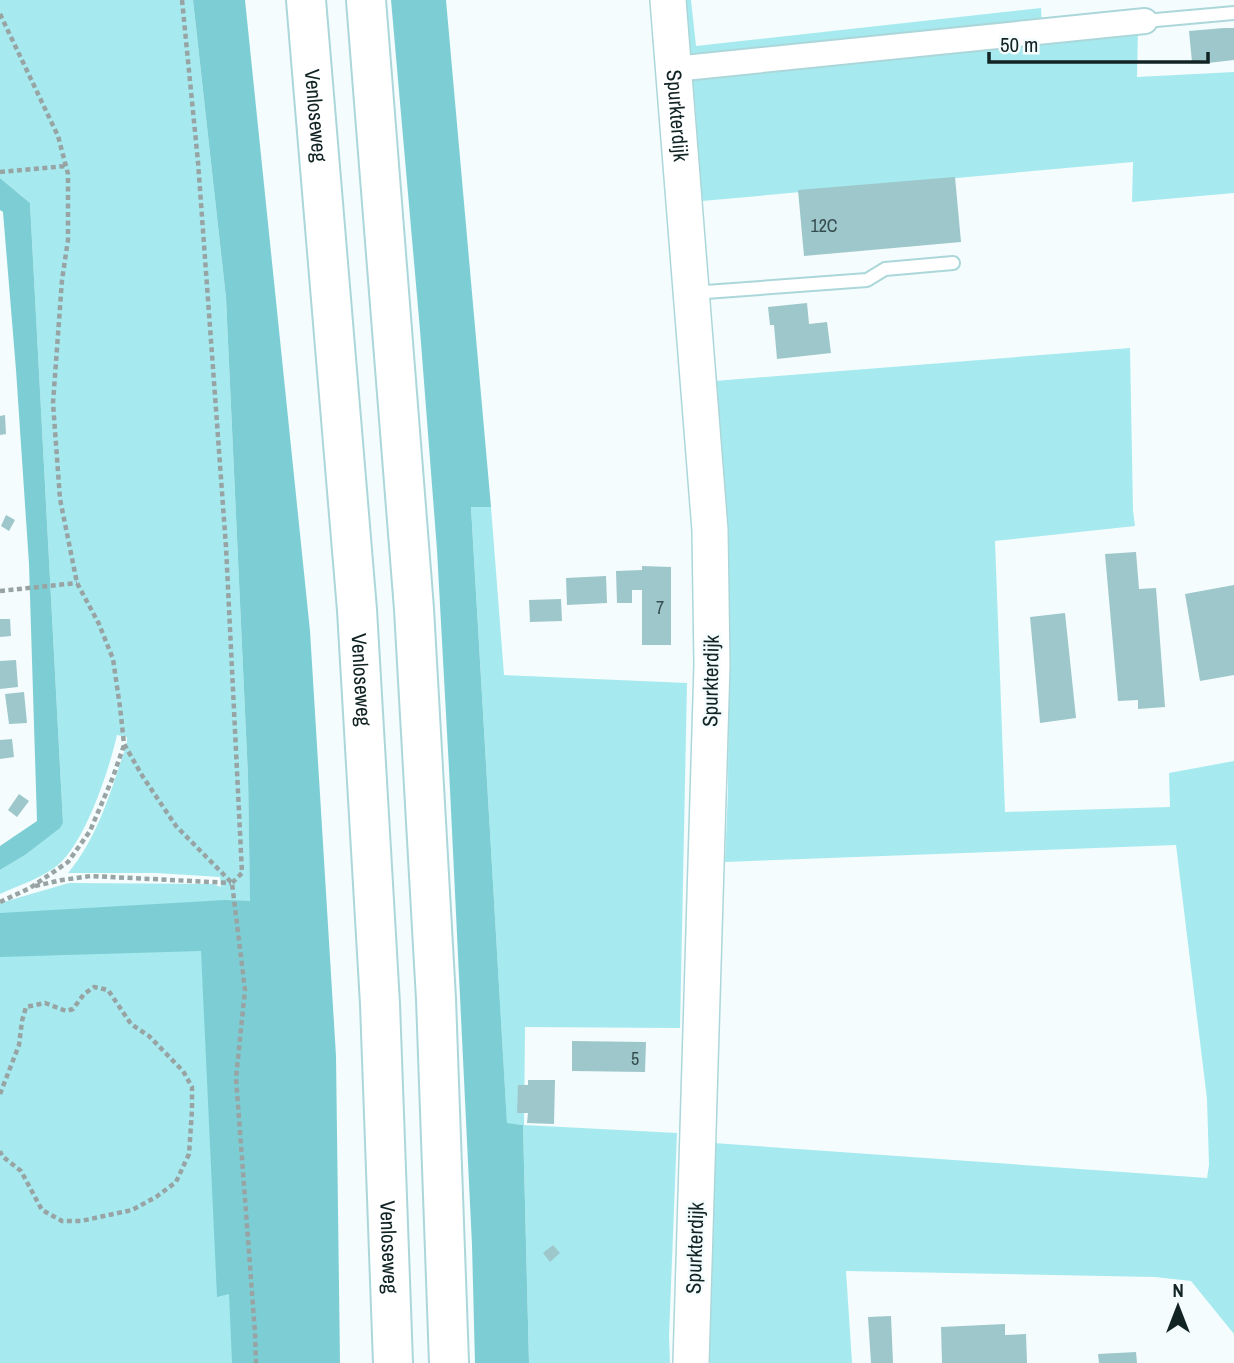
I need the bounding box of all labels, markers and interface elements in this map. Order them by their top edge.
scale bar [989,21,1208,65]
text: 50 m [1000,30,1038,59]
street label: Venloseweg [298,68,335,163]
street label: Spurkterdijk [660,69,696,163]
house number: 12C [810,213,838,238]
house number: 7 [656,595,664,620]
street label: Venloseweg [344,633,379,727]
street label: Spurkterdijk [695,634,726,727]
house number: 5 [631,1046,639,1071]
street label: Venloseweg [373,1200,405,1294]
street label: Spurkterdijk [678,1201,711,1294]
north arrow [1143,1272,1213,1342]
text: N [1172,1277,1184,1303]

